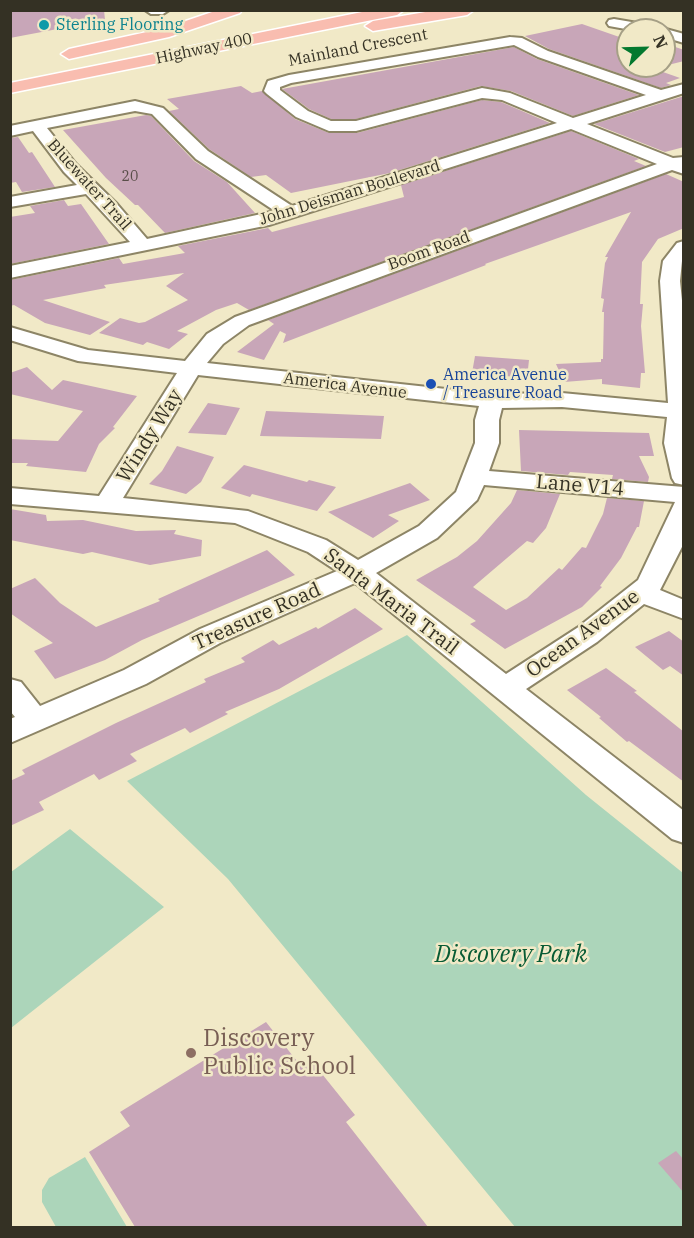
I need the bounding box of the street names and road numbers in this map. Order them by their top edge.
street label: Mainland Crescent [287,25,429,71]
street label: Highway 400 [154,29,254,69]
street label: Bluewater Trail [43,136,135,234]
street label: John Deisman Boulevard [257,156,443,230]
street label: Boom Road [385,227,473,275]
street label: America Avenue [282,369,408,403]
street label: Windy Way [112,385,188,487]
street label: Lane V14 [535,470,625,502]
street label: Santa Maria Trail [319,544,463,660]
street label: Treasure Road [189,578,325,656]
street label: Ocean Avenue [522,585,644,683]

